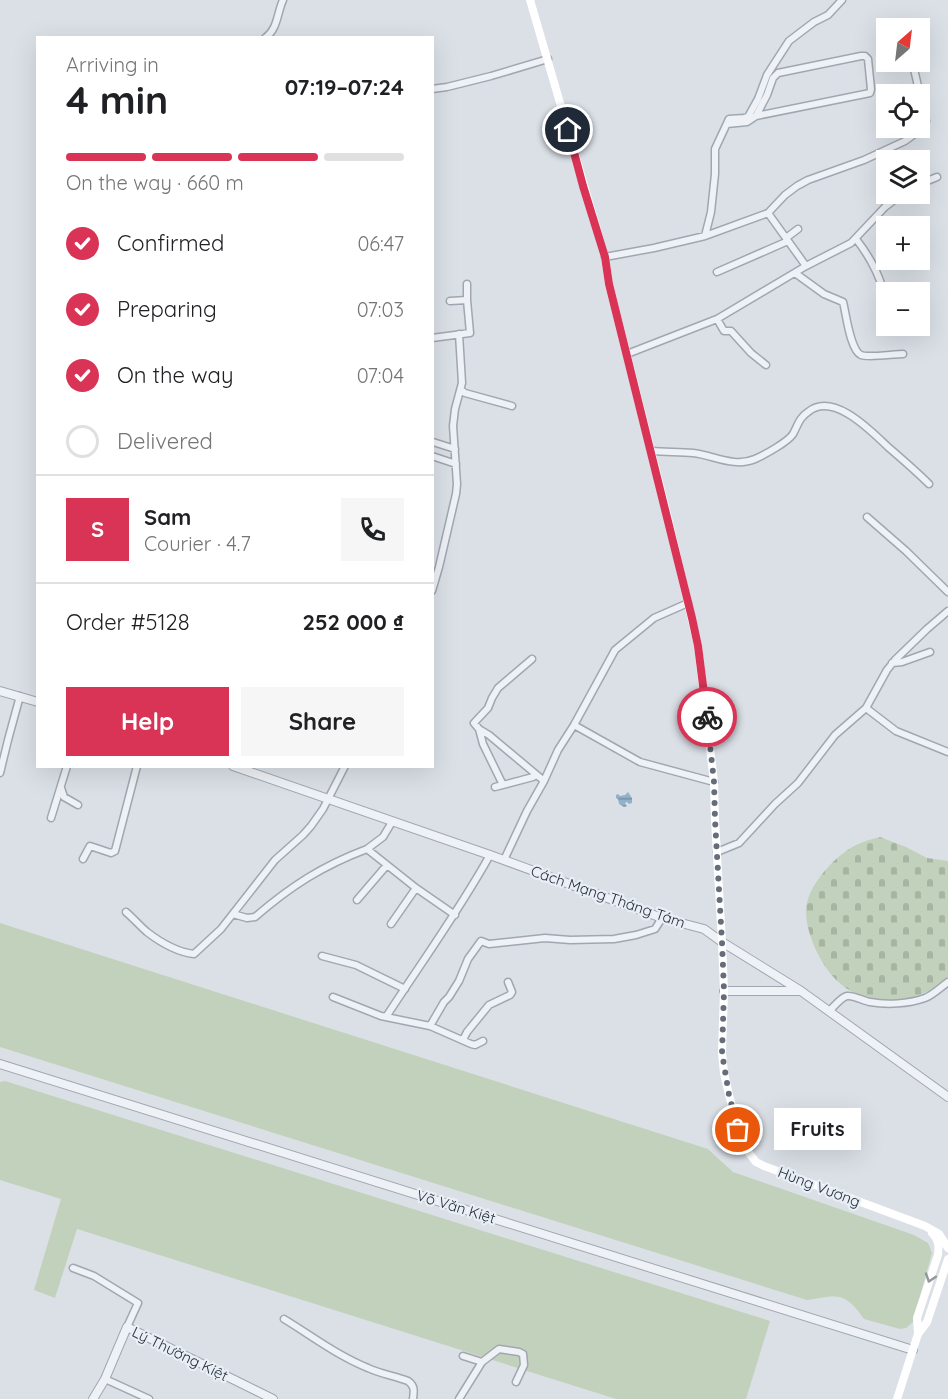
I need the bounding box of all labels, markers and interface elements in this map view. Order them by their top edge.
north arrow [876,18,930,72]
map controls [876,18,930,336]
text: Arriving in [66,52,159,77]
text: 07:19–07:24 [285,73,404,101]
text: 4 min [66,75,168,124]
button: locate [876,84,930,138]
pin [542,104,593,155]
icon: home [551,113,584,146]
button: layers [876,150,930,204]
text: On the way · 660 m [66,170,244,195]
button: + [876,216,930,270]
icon: check [66,227,99,260]
text: Confirmed [117,229,224,257]
text: 06:47 [357,231,404,256]
button: − [876,282,930,336]
icon: check [66,293,99,326]
text: Preparing [117,295,217,323]
text: 07:03 [357,297,404,322]
icon: check [66,359,99,392]
text: On the way [117,361,233,389]
text: 07:04 [357,363,404,388]
text: Delivered [117,427,213,455]
button: phone [341,498,404,561]
text: Sam [144,503,191,531]
text: S [91,515,104,543]
text: Courier · 4.7 [144,531,251,556]
text: Order #5128 [66,608,190,636]
text: 252 000 ₫ [302,608,404,636]
button: Help [66,687,229,756]
button: Share [241,687,404,756]
courier [677,687,737,747]
icon: bike [691,701,724,734]
street label: Cách Mạng Tháng Tám [528,861,688,932]
pin [712,1104,763,1155]
callout: Fruits [774,1109,861,1151]
icon: bag [721,1113,754,1146]
text: Fruits [790,1116,845,1141]
street label: Hùng Vương [775,1162,863,1211]
street label: Võ Văn Kiệt [414,1185,498,1228]
one-way arrow [925,1272,937,1283]
street label: Lý Thường Kiệt [129,1322,231,1385]

